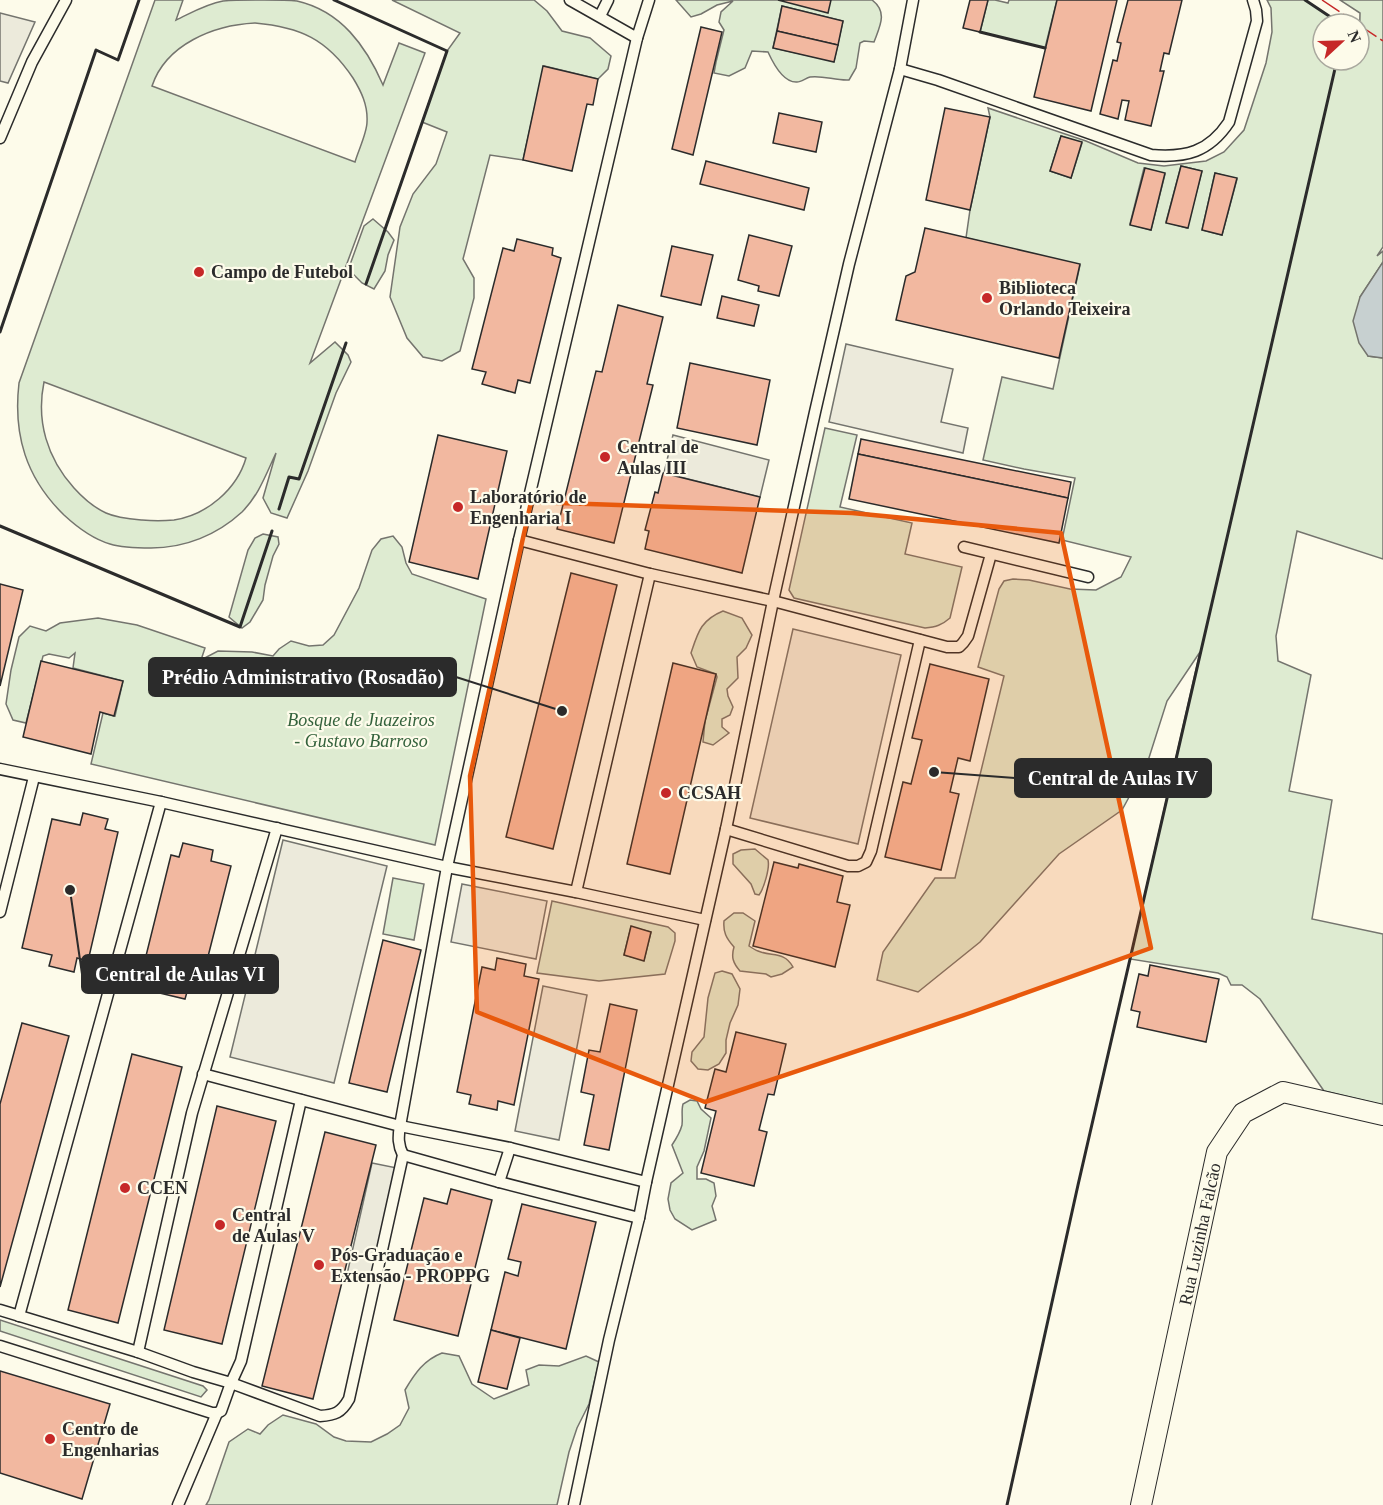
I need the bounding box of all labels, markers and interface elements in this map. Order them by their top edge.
north arrow [1311,12,1371,72]
text: N [1344,28,1365,46]
place label: Campo de Futebol [211,262,353,282]
marker: Campo de Futebol [192,265,206,279]
place label: Biblioteca Orlando Teixeira [999,278,1131,319]
marker: Biblioteca Orlando Teixeira [980,291,994,305]
place label: Central de Aulas III [617,437,698,478]
marker: Central de Aulas III [598,450,612,464]
place label: Laboratório de Engenharia I [470,487,587,528]
marker: Laboratório de Engenharia I [451,500,465,514]
callout: Prédio Administrativo (Rosadão) [149,658,456,696]
text: Prédio Administrativo (Rosadão) [162,666,444,689]
park label: Bosque de Juazeiros - Gustavo Barroso [287,710,435,751]
callout: Central de Aulas IV [1015,759,1211,797]
text: Central de Aulas IV [1028,767,1199,789]
place label: CCSAH [678,783,741,803]
marker: CCSAH [659,786,673,800]
callout: Central de Aulas VI [82,955,278,993]
text: Central de Aulas VI [95,963,265,985]
street label: Rua Luzinha Falcão [1175,1161,1225,1307]
place label: CCEN [137,1178,188,1198]
marker: CCEN [118,1181,132,1195]
place label: Central de Aulas V [232,1205,315,1246]
marker: Central de Aulas V [213,1218,227,1232]
place label: Pós-Graduação e Extensão - PROPPG [331,1245,490,1286]
marker: Pós-Graduação e Extensão - PROPPG [312,1258,326,1272]
place label: Centro de Engenharias [62,1419,159,1460]
marker: Centro de Engenharias [43,1432,57,1446]

